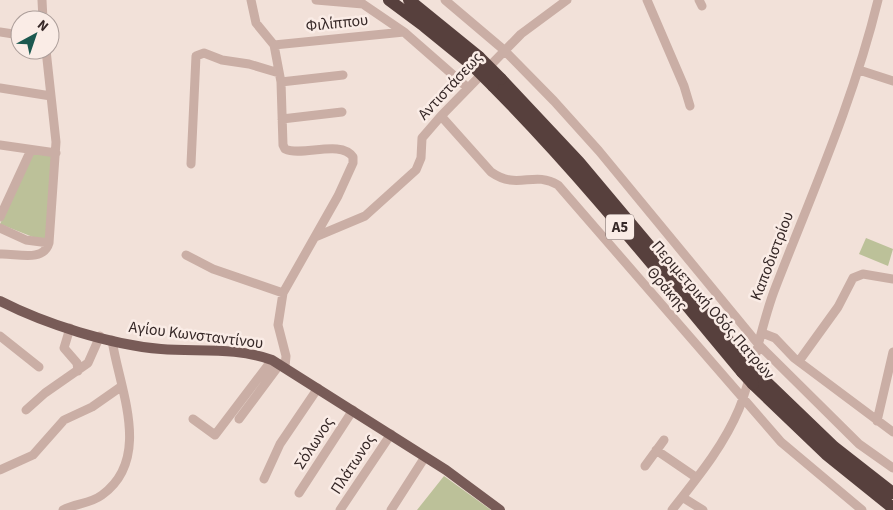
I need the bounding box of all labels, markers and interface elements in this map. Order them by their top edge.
street label: Φιλίππου [305,9,369,37]
north arrow [10,10,60,60]
text: N [33,15,53,36]
street label: Αντιστάσεως [413,47,487,125]
street label: Καποδιστρίου [745,208,799,304]
road number: Α5 [606,214,634,240]
street label: Περιμετρική Οδός Πατρών [646,236,780,384]
street label: Θράκης [642,262,692,316]
street label: Αγίου Κωνσταντίνου [128,316,264,354]
street label: Σόλωνος [289,412,339,473]
street label: Πλάτωνος [325,429,381,499]

